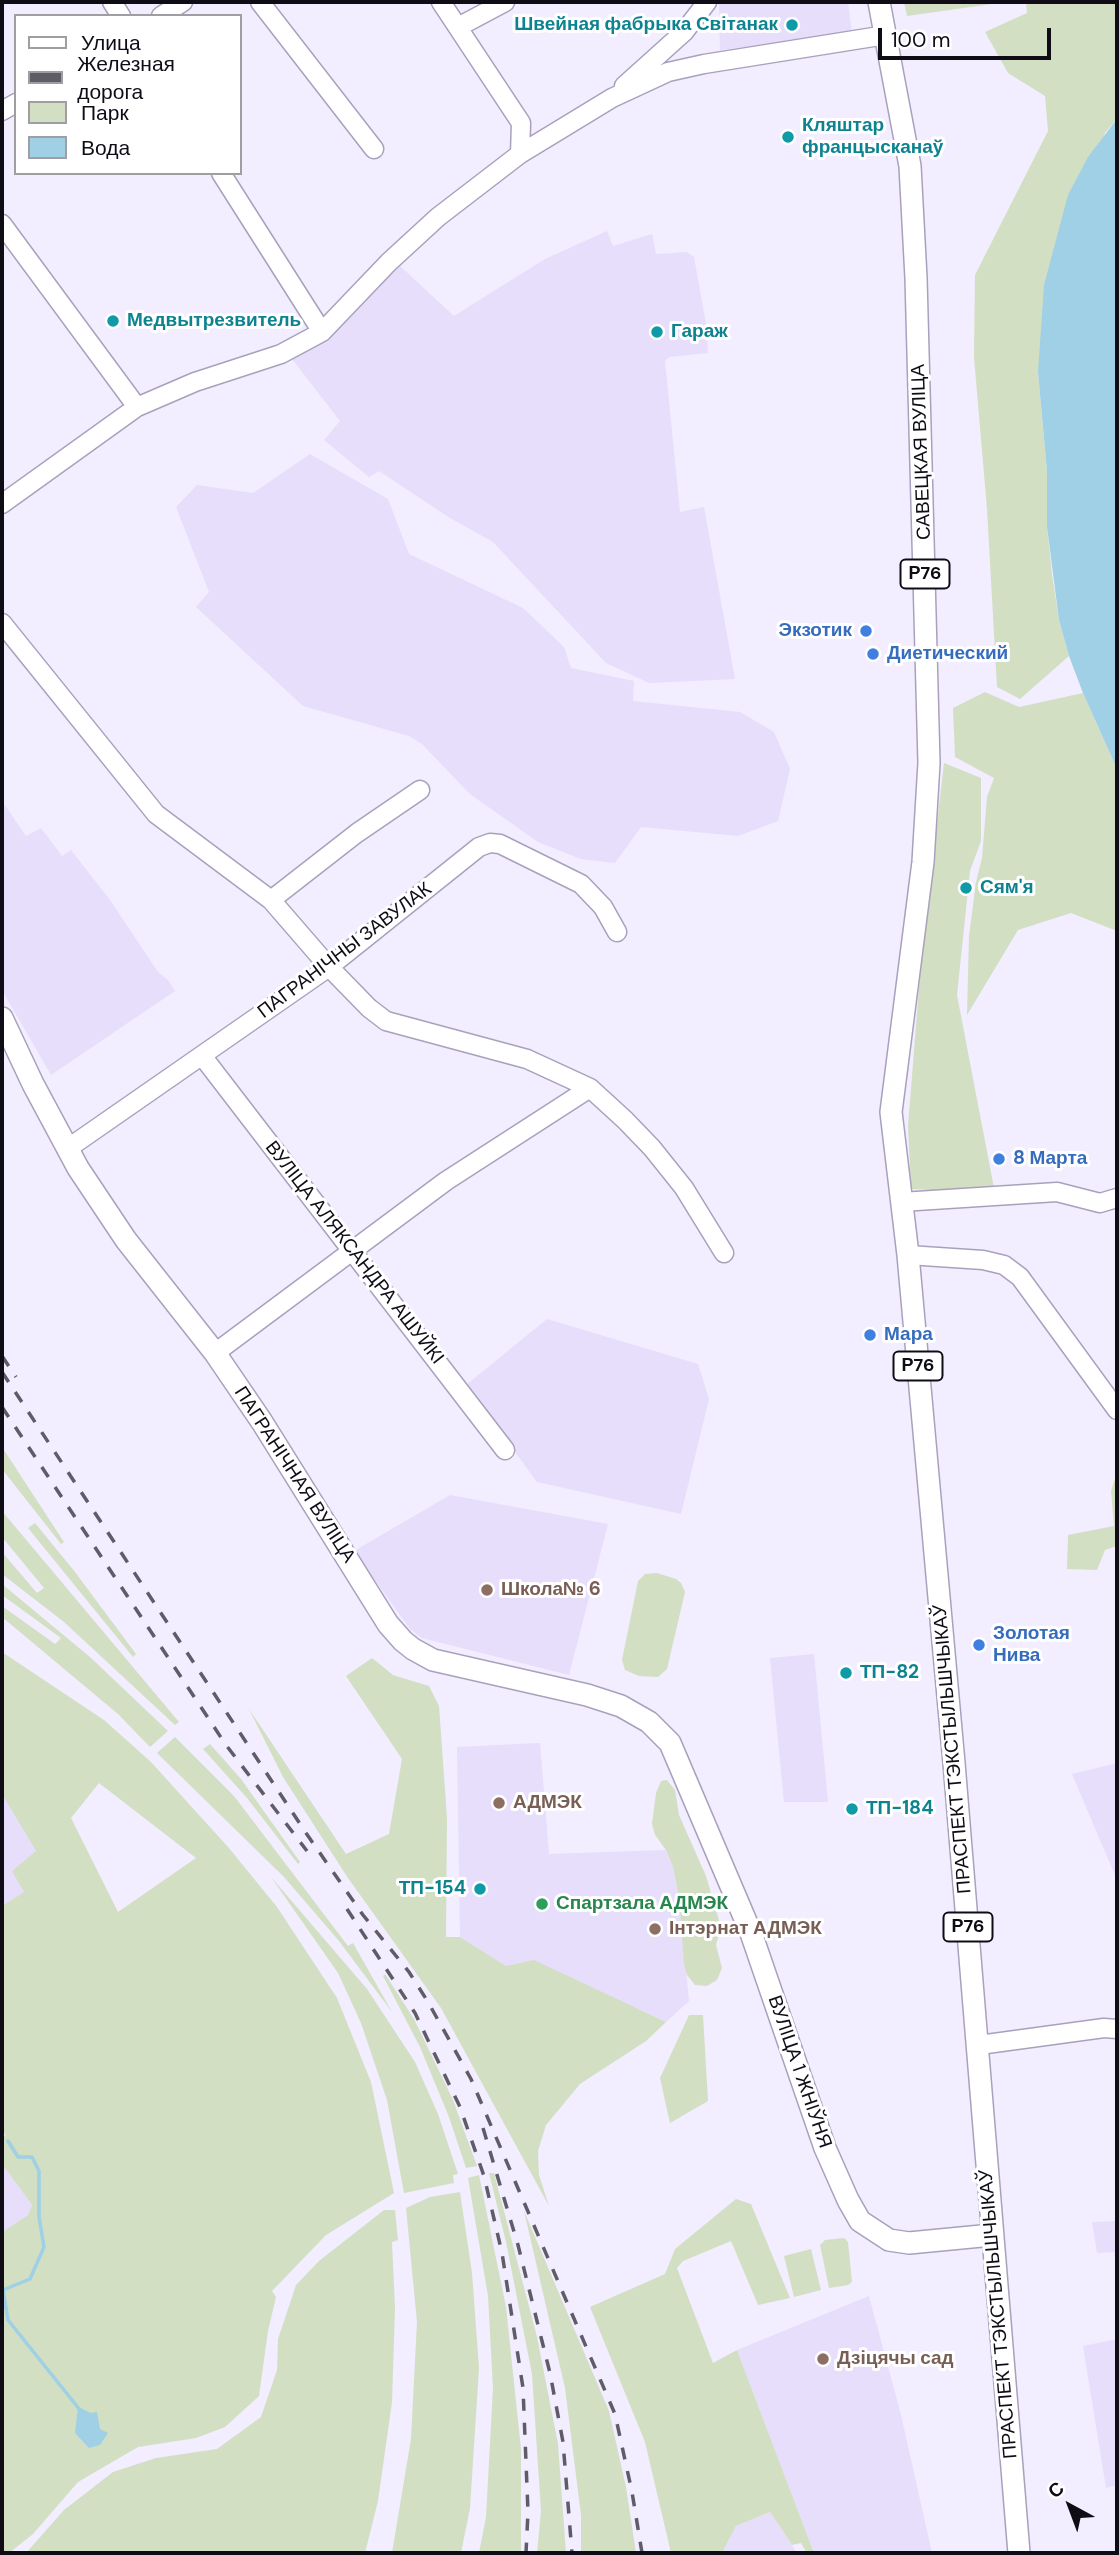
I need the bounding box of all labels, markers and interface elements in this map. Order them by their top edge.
legend [14,14,242,175]
place label: Швейная фабрыка Світанак [514,14,778,36]
scale bar [881,14,1054,58]
marker: Швейная фабрыка Світанак [784,17,800,33]
text: 100 m [891,26,951,54]
text: Улица [81,29,141,57]
text: Железная дорога [77,50,175,106]
text: Парк [81,99,129,127]
place label: Кляштар францысканаў [802,115,943,159]
marker: Кляштар францысканаў [780,129,796,145]
text: Вода [81,134,130,162]
place label: Медвытрезвитель [127,310,301,332]
marker: Медвытрезвитель [105,313,121,329]
place label: Гараж [671,321,728,343]
marker: Гараж [649,324,665,340]
street label: САВЕЦКАЯ ВУЛІЦА [908,364,936,540]
road number: Р76 [900,560,950,588]
place label: Экзотик [778,620,852,642]
marker: Экзотик [858,623,874,639]
place label: Диетический [887,643,1008,665]
marker: Диетический [865,646,881,662]
place label: Сям'я [980,877,1034,899]
street label: ПАГРАНІЧНЫ ЗАВУЛАК [254,878,436,1024]
marker: Сям'я [958,880,974,896]
street label: ВУЛІЦА АЛЯКСАНДРА АШУЙКІ [260,1137,448,1369]
place label: 8 Марта [1013,1148,1087,1170]
marker: 8 Марта [991,1151,1007,1167]
place label: Мара [884,1324,933,1346]
marker: Мара [862,1327,878,1343]
road number: Р76 [894,1352,942,1380]
street label: ПАГРАНІЧНАЯ ВУЛІЦА [228,1383,360,1567]
place label: Школа№ 6 [501,1579,601,1601]
marker: Школа№ 6 [479,1582,495,1598]
street label: ПРАСПЕКТ ТЭКСТЫЛЬШЧЫКАЎ [929,1603,977,1895]
place label: Золотая Нива [993,1623,1070,1667]
marker: Золотая Нива [971,1637,987,1653]
place label: ТП-82 [860,1662,919,1684]
marker: ТП-82 [838,1665,854,1681]
place label: АДМЭК [513,1792,582,1814]
marker: АДМЭК [491,1795,507,1811]
place label: ТП-184 [866,1798,933,1820]
marker: ТП-184 [844,1801,860,1817]
place label: ТП-154 [399,1878,466,1900]
marker: ТП-154 [472,1881,488,1897]
place label: Спартзала АДМЭК [556,1893,728,1915]
marker: Спартзала АДМЭК [534,1896,550,1912]
road number: Р76 [944,1912,992,1941]
place label: Інтэрнат АДМЭК [669,1918,822,1940]
marker: Інтэрнат АДМЭК [647,1921,663,1937]
street label: ВУЛІЦА 1 ЖНІЎНЯ [762,1993,836,2151]
street label: ПРАСПЕКТ ТЭКСТЫЛЬШЧЫКАЎ [975,2168,1023,2460]
place label: Дзіцячы сад [837,2348,954,2370]
marker: Дзіцячы сад [815,2351,831,2367]
north arrow [1035,2471,1105,2541]
text: С [1043,2476,1069,2504]

